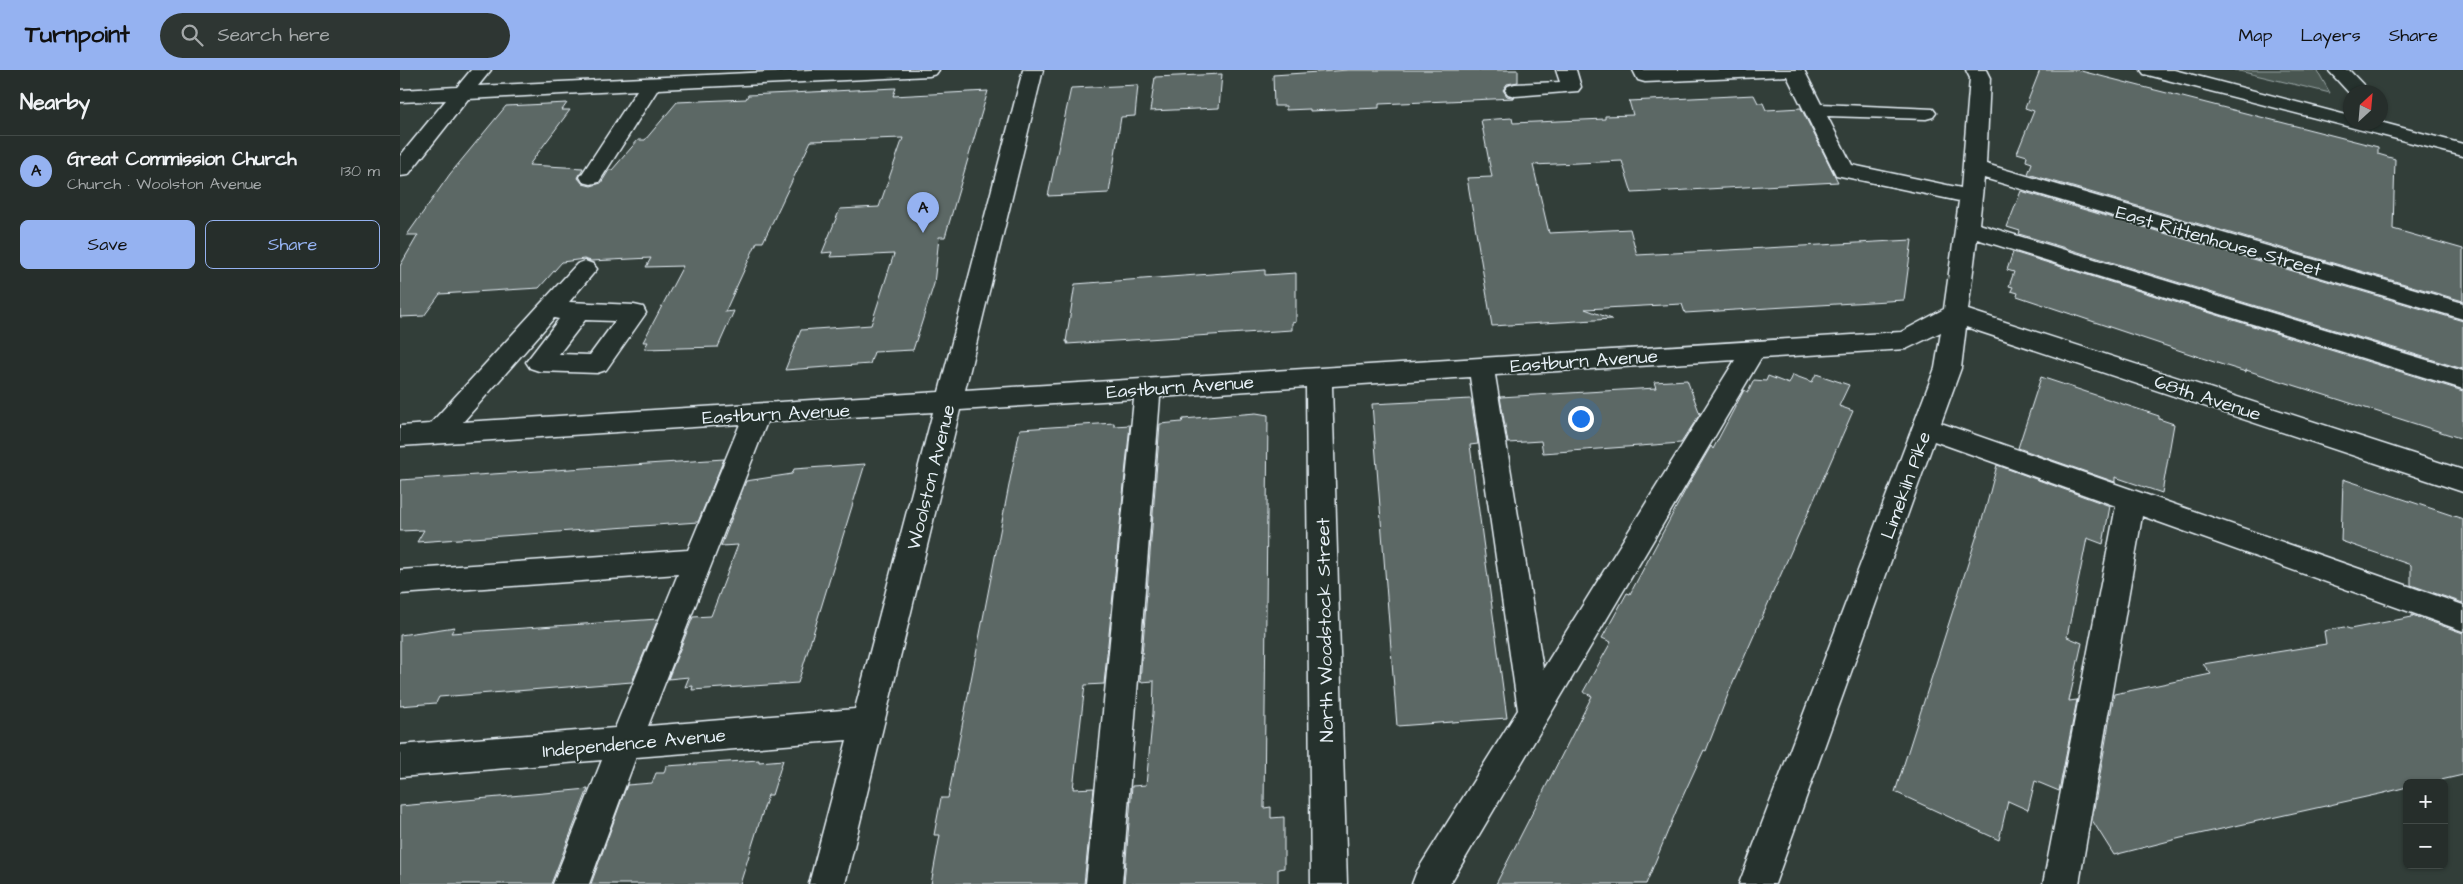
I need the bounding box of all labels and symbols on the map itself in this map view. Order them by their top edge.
north arrow [2343,85,2388,130]
pin: A [907,192,939,233]
street label: East Rittenhouse Street [2112,199,2325,284]
street label: Eastburn Avenue [1509,343,1659,380]
street label: 68th Avenue [2151,368,2264,428]
street label: Eastburn Avenue [1105,369,1255,406]
street label: Eastburn Avenue [702,397,851,432]
street label: Woolston Avenue [900,402,963,553]
your location [1568,406,1594,432]
street label: Limekiln Pike [1874,428,1938,543]
street label: North Woodstock Street [1310,517,1341,742]
street label: Independence Avenue [541,722,727,765]

